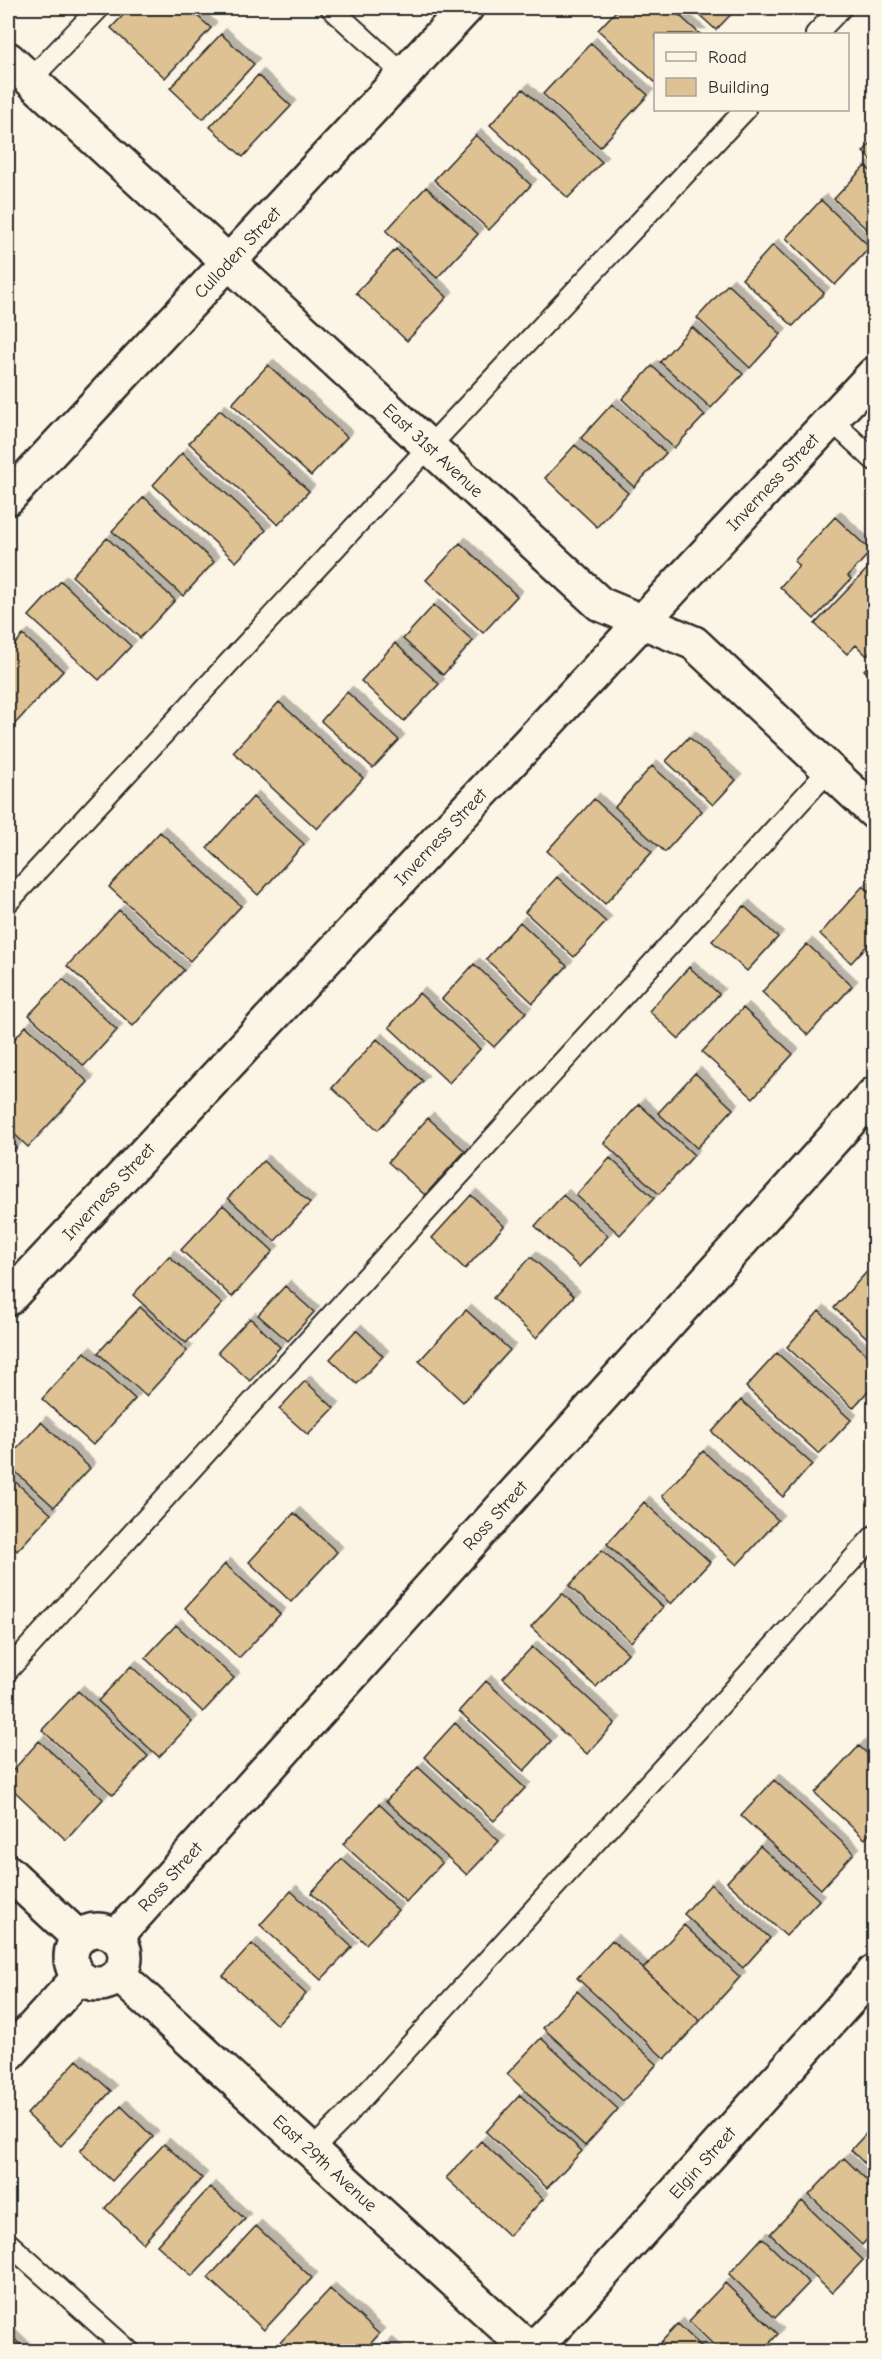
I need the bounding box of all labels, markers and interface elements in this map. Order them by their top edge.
legend [654,33,849,111]
text: Road [708,47,747,68]
text: Building [708,77,770,98]
street label: Culloden Street [190,202,286,303]
street label: East 31st Avenue [378,400,487,502]
street label: Inverness Street [723,429,824,535]
street label: Inverness Street [390,784,492,890]
street label: Inverness Street [58,1138,160,1245]
street label: Ross Street [459,1476,533,1555]
street label: Ross Street [134,1837,208,1916]
street label: East 29th Avenue [268,2111,381,2216]
street label: Elgin Street [665,2122,741,2203]

